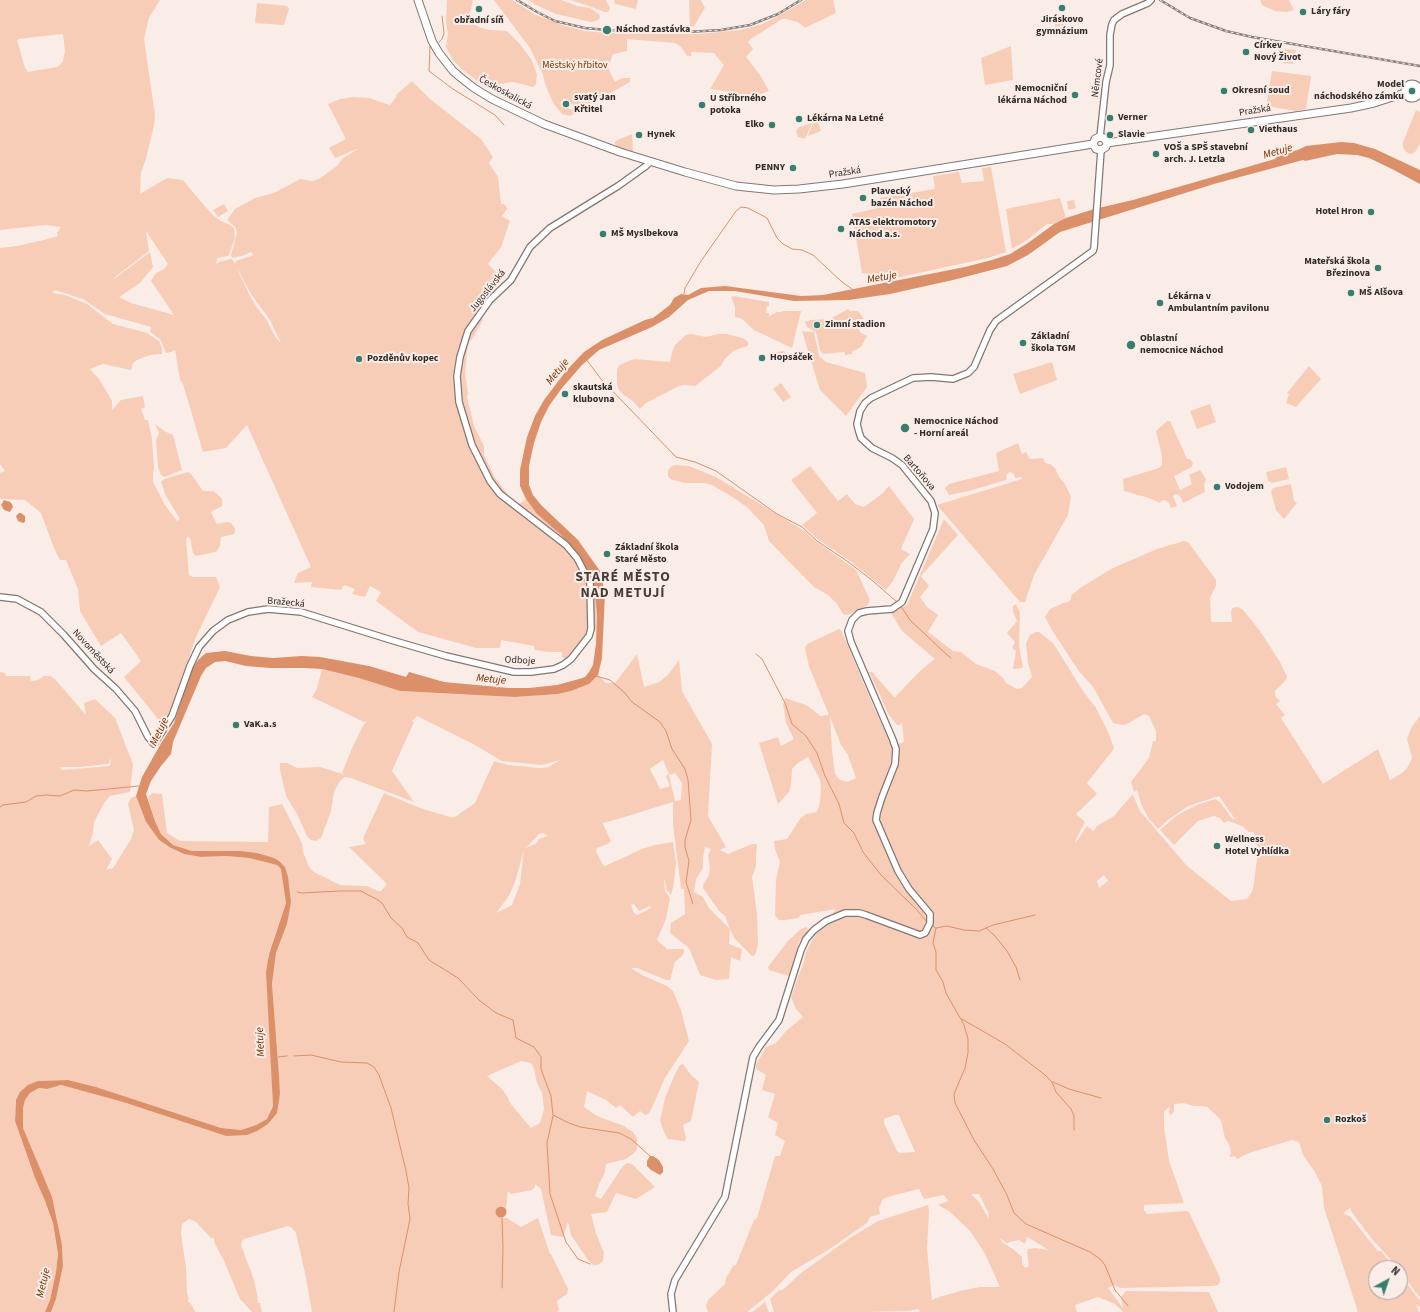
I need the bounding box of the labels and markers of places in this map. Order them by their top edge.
marker: Jiráskovo gymnázium [1057,3,1067,13]
marker: obřadní síň [474,4,484,14]
place label: Láry fáry [1311,6,1350,18]
marker: Láry fáry [1298,7,1308,17]
place label: Jiráskovo gymnázium [1036,14,1088,38]
place label: obřadní síň [454,15,504,27]
marker: Náchod zastávka [601,24,613,36]
place label: Náchod zastávka [616,24,690,36]
place label: Církev Nový Život [1254,40,1301,64]
marker: Církev Nový Život [1241,47,1251,57]
place label: Model náchodského zámku [1314,79,1404,102]
place label: Nemocniční lékárna Náchod [998,83,1067,106]
place label: Okresní soud [1232,85,1290,97]
marker: Okresní soud [1219,86,1229,96]
marker: Model náchodského zámku [1407,86,1417,96]
marker: Nemocniční lékárna Náchod [1070,90,1080,100]
place label: svatý Jan Křtitel [574,92,616,116]
place label: U Stříbrného potoka [710,93,766,116]
marker: svatý Jan Křtitel [561,99,571,109]
marker: U Stříbrného potoka [697,100,707,110]
place label: Verner [1118,112,1147,124]
place label: Lékárna Na Letné [807,113,884,125]
marker: Verner [1105,113,1115,123]
marker: Lékárna Na Letné [794,114,804,124]
place label: Elko [745,119,764,131]
marker: Elko [767,120,777,130]
place label: Viethaus [1259,124,1297,136]
marker: Viethaus [1246,125,1256,135]
place label: Hynek [647,129,675,141]
place label: Slavie [1118,129,1145,141]
marker: Hynek [634,130,644,140]
marker: Slavie [1105,130,1115,140]
place label: VOŠ a SPŠ stavební arch. J. Letzla [1164,142,1248,166]
marker: VOŠ a SPŠ stavební arch. J. Letzla [1151,149,1161,159]
place label: PENNY [755,162,785,174]
marker: PENNY [788,163,798,173]
place label: Plavecký bazén Náchod [871,186,933,210]
marker: Plavecký bazén Náchod [858,193,868,203]
place label: Hotel Hron [1315,206,1363,218]
marker: Hotel Hron [1366,207,1376,217]
place label: ATAS elektromotory Náchod a.s. [849,217,936,240]
marker: ATAS elektromotory Náchod a.s. [836,224,846,234]
place label: MŠ Myslbekova [611,228,678,240]
marker: MŠ Myslbekova [598,229,608,239]
place label: Mateřská škola Březinova [1304,256,1370,280]
marker: Mateřská škola Březinova [1373,263,1383,273]
place label: MŠ Alšova [1359,287,1403,299]
marker: MŠ Alšova [1346,288,1356,298]
place label: Lékárna v Ambulantním pavilonu [1168,291,1269,314]
marker: Lékárna v Ambulantním pavilonu [1155,298,1165,308]
place label: Zimní stadion [825,319,885,331]
marker: Zimní stadion [812,320,822,330]
place label: Základní škola TGM [1031,331,1076,354]
place label: Oblastní nemocnice Náchod [1140,333,1223,356]
marker: Základní škola TGM [1018,338,1028,348]
marker: Oblastní nemocnice Náchod [1125,339,1137,351]
place label: Hopsáček [770,352,813,364]
place label: Pozděnův kopec [367,353,439,365]
marker: Hopsáček [757,353,767,363]
marker: Pozděnův kopec [354,354,364,364]
place label: skautská klubovna [573,382,614,406]
marker: skautská klubovna [560,389,570,399]
place label: Nemocnice Náchod - Horní areál [914,416,998,440]
marker: Nemocnice Náchod - Horní areál [899,422,911,434]
place label: Vodojem [1225,481,1264,493]
marker: Vodojem [1212,482,1222,492]
place label: Základní škola Staré Město [615,542,679,566]
marker: Základní škola Staré Město [602,549,612,559]
place label: VaK.a.s [244,719,276,731]
marker: VaK.a.s [231,720,241,730]
place label: Wellness Hotel Vyhlídka [1225,834,1289,858]
marker: Wellness Hotel Vyhlídka [1212,841,1222,851]
place label: Rozkoš [1335,1114,1366,1126]
marker: Rozkoš [1322,1115,1332,1125]

